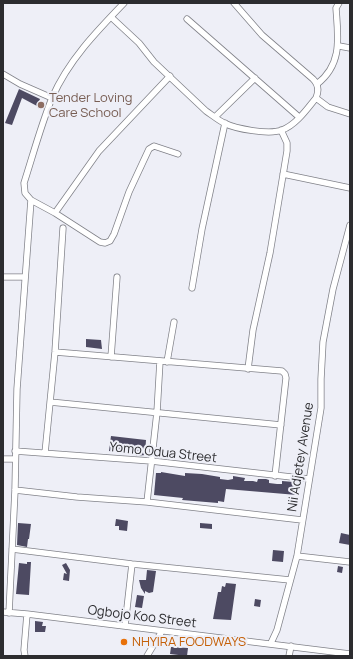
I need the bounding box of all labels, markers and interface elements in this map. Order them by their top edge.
place label: Tender Loving Care School [49,90,133,121]
marker: Tender Loving Care School [36,100,46,110]
street label: Nii Adjetey Avenue [285,401,317,513]
street label: Yomo Odua Street [108,440,218,466]
street label: Ogbojo Koo Street [87,603,197,631]
place label: NHYIRA FOODWAYS [132,634,246,650]
marker: NHYIRA FOODWAYS [119,637,129,647]

